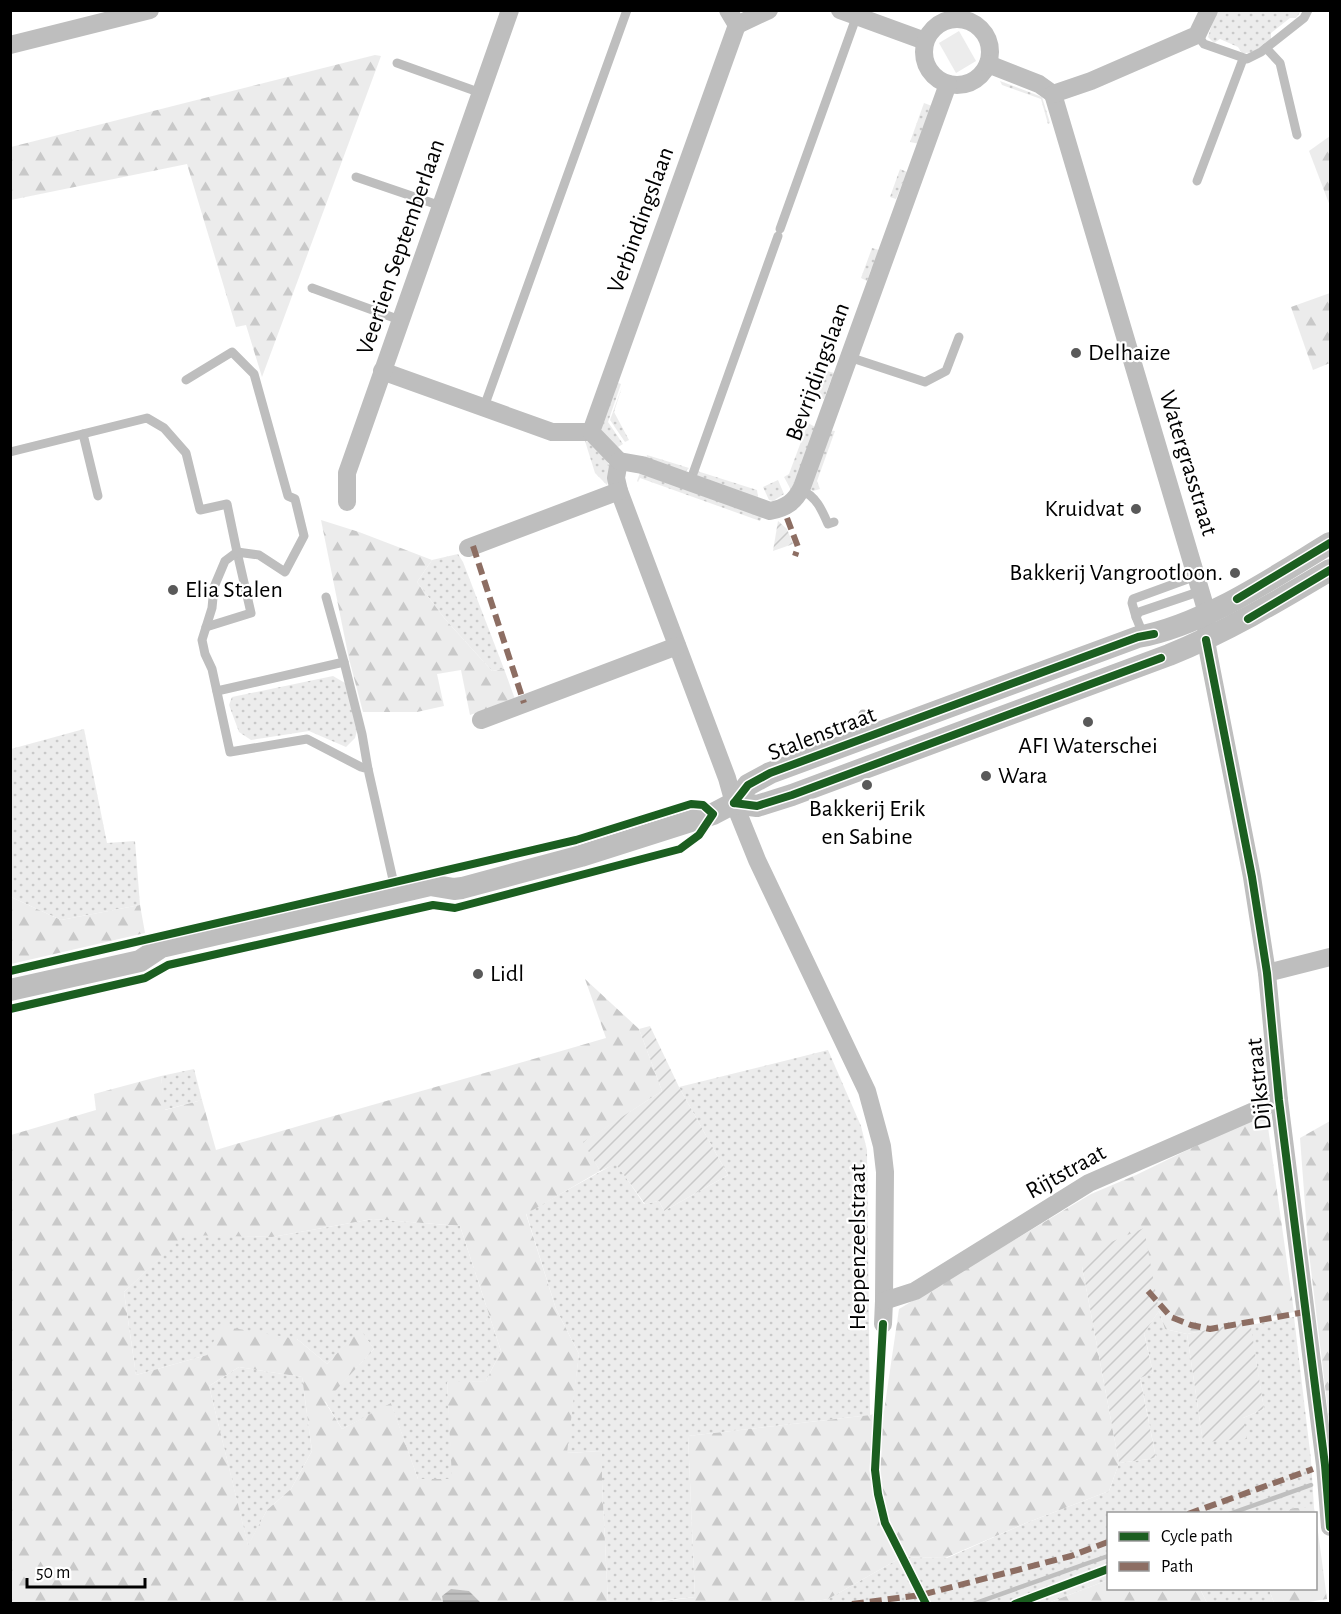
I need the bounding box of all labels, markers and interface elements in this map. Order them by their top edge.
street label: Veertien Septemberlaan [353,136,449,358]
street label: Verbindingslaan [604,144,678,296]
street label: Bevrijdingslaan [782,300,854,444]
place label: Delhaize [1088,341,1171,365]
marker: Delhaize [1069,346,1083,360]
street label: Watergrasstraat [1155,388,1222,539]
place label: Kruidvat [1044,497,1124,521]
marker: Kruidvat [1129,502,1143,516]
place label: Bakkerij Vangrootloon. [1009,561,1223,585]
marker: Bakkerij Vangrootloon. [1228,566,1242,580]
place label: Elia Stalen [185,578,283,602]
marker: Elia Stalen [166,583,180,597]
street label: Stalenstraat [765,702,880,766]
marker: AFI Waterschei [1081,715,1095,729]
place label: AFI Waterschei [1018,734,1158,758]
place label: Wara [998,764,1048,788]
marker: Wara [979,769,993,783]
marker: Bakkerij Erik en Sabine [860,778,874,792]
place label: Bakkerij Erik en Sabine [809,797,925,849]
place label: Lidl [490,962,524,986]
marker: Lidl [471,967,485,981]
street label: Dijkstraat [1242,1036,1276,1131]
street label: Rijtstraat [1022,1140,1110,1204]
street label: Heppenzeelstraat [846,1163,870,1330]
legend [1107,1512,1317,1590]
text: Cycle path [1161,1528,1233,1546]
scale bar [27,1551,146,1589]
text: Path [1161,1558,1193,1576]
text: 50 m [36,1564,70,1582]

